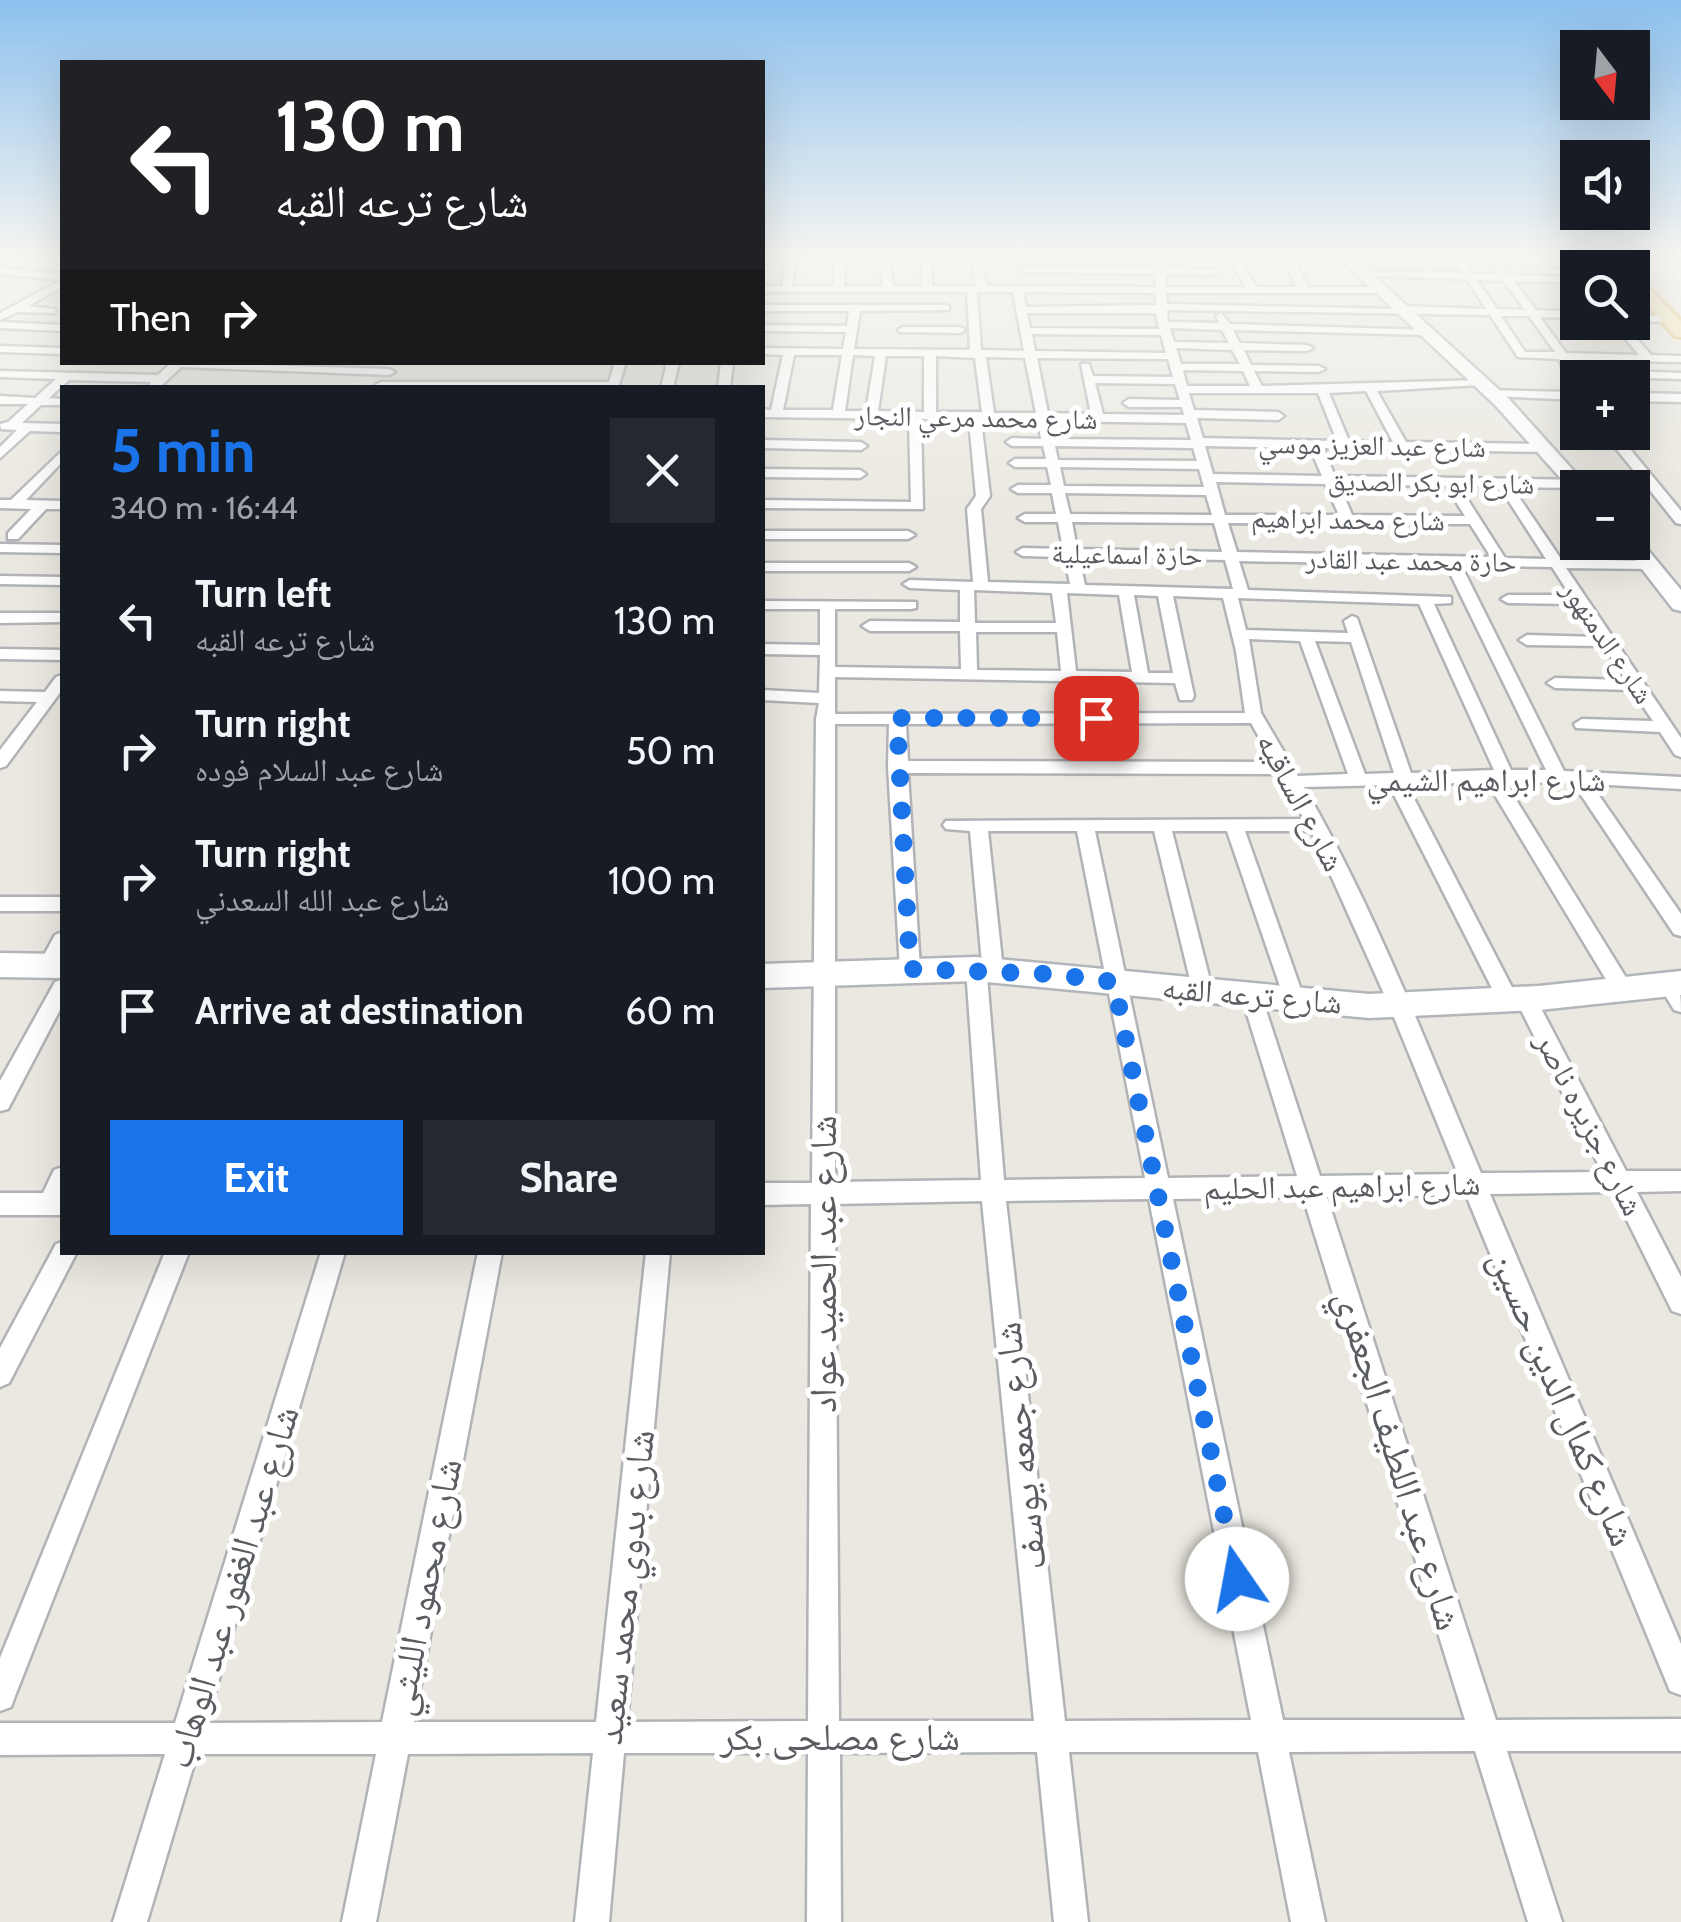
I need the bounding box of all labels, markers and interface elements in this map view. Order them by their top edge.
north arrow [1560,30,1650,120]
map controls [1560,30,1650,560]
text: 130 m [275,83,465,169]
icon: left [110,100,240,230]
button: sound [1560,140,1650,230]
text: شارع ترعه القبه [275,174,529,228]
button: search [1560,250,1650,340]
icon: right [211,290,266,345]
text: Then [110,294,191,341]
button: + [1560,360,1650,450]
street label: شارع محمد مرعي النجار [853,398,1098,442]
text: 5 min [110,414,255,487]
button: close [610,418,715,523]
street label: شارع عبد العزيز موسي [1258,426,1486,470]
street label: شارع ابو بكر الصديق [1327,463,1535,502]
button: − [1560,470,1650,560]
text: 340 m · 16:44 [110,488,298,527]
street label: شارع محمد ابراهيم [1251,500,1445,540]
street label: حارة اسماعيلية [1051,536,1203,572]
street label: حارة محمد عبد القادر [1304,541,1517,579]
text: Turn left [195,570,331,617]
street label: شارع الدمنهور [1553,573,1661,710]
icon: left [110,593,165,648]
text: 130 m [614,597,715,644]
text: شارع ترعه القبه [195,620,375,659]
pin [1054,676,1139,761]
icon: arrive [1069,691,1124,746]
text: Turn right [195,700,351,747]
icon: right [110,723,165,778]
street label: شارع الساقيه [1248,726,1354,878]
text: 50 m [626,727,715,774]
text: شارع عبد السلام فوده [195,750,444,789]
street label: شارع ابراهيم الشيمي [1366,760,1606,805]
text: Turn right [195,830,351,877]
icon: right [110,853,165,908]
text: 100 m [608,857,715,904]
text: شارع عبد الله السعدني [195,880,450,919]
street label: شارع ترعه القبه [1160,967,1344,1023]
icon: arrive [110,983,165,1038]
text: Arrive at destination [195,987,524,1034]
text: 60 m [625,987,715,1034]
street label: شارع جزيره ناصر [1526,1025,1653,1222]
street label: شارع عبد الحميد عواد [799,1115,847,1413]
button: Exit [110,1120,403,1235]
button: Share [423,1120,715,1235]
street label: شارع ابراهيم عبد الحليم [1203,1164,1481,1209]
street label: شارع كمال الدين حسين [1479,1243,1647,1553]
street label: شارع عبد اللطيف الجعفري [1319,1284,1474,1637]
street label: شارع جمعه يوسف [983,1320,1057,1572]
street label: شارع عبد الغفور عبد الوهاب [154,1400,310,1774]
street label: شارع بدوي محمد سعيد [585,1427,671,1747]
street label: شارع محمود الليثي [376,1454,478,1721]
position arrow [1185,1527,1289,1631]
street label: شارع مصلحى بكر [719,1713,960,1761]

